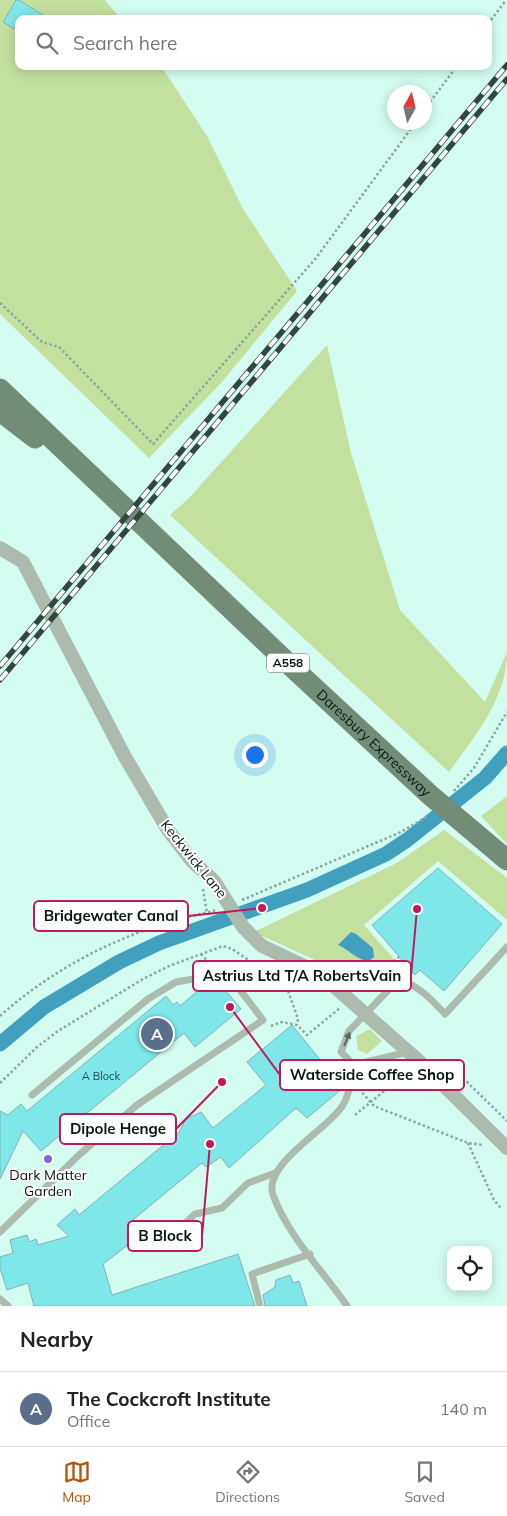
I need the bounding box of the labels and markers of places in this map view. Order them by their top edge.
callout: Bridgewater Canal [34,901,188,931]
callout: Astrius Ltd T/A RobertsVain [193,961,411,991]
pin: A [141,1015,173,1053]
callout: Waterside Coffee Shop [280,1060,464,1090]
callout: Dipole Henge [60,1114,176,1144]
marker: Dark Matter Garden [42,1153,54,1165]
place label: Dark Matter Garden [9,1166,88,1200]
callout: B Block [128,1221,202,1251]

